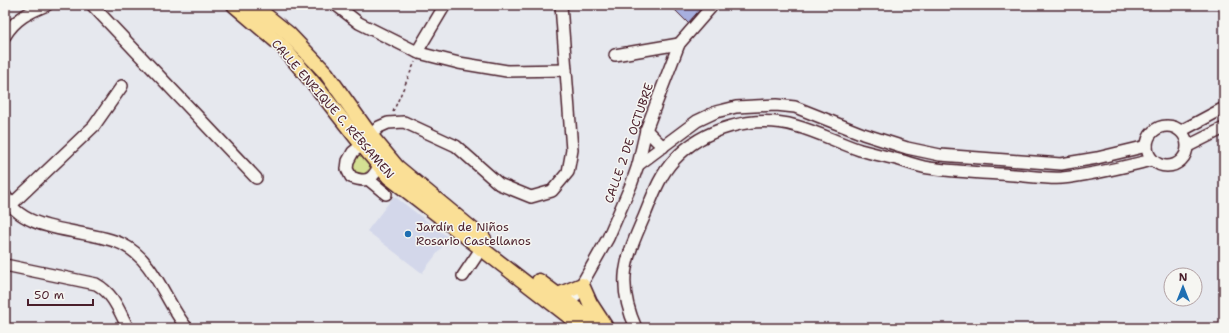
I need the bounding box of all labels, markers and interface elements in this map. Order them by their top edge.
street label: CALLE ENRIQUE C. RÉBSAMEN [268,36,398,182]
street label: CALLE 2 DE OCTUBRE [601,81,657,205]
place label: Jardín de Niños Rosario Castellanos [416,219,531,249]
marker: Jardín de Niños Rosario Castellanos [403,229,413,239]
north arrow [1163,267,1203,307]
text: N [1179,270,1188,285]
scale bar [28,281,93,307]
text: 50 m [34,287,64,303]

